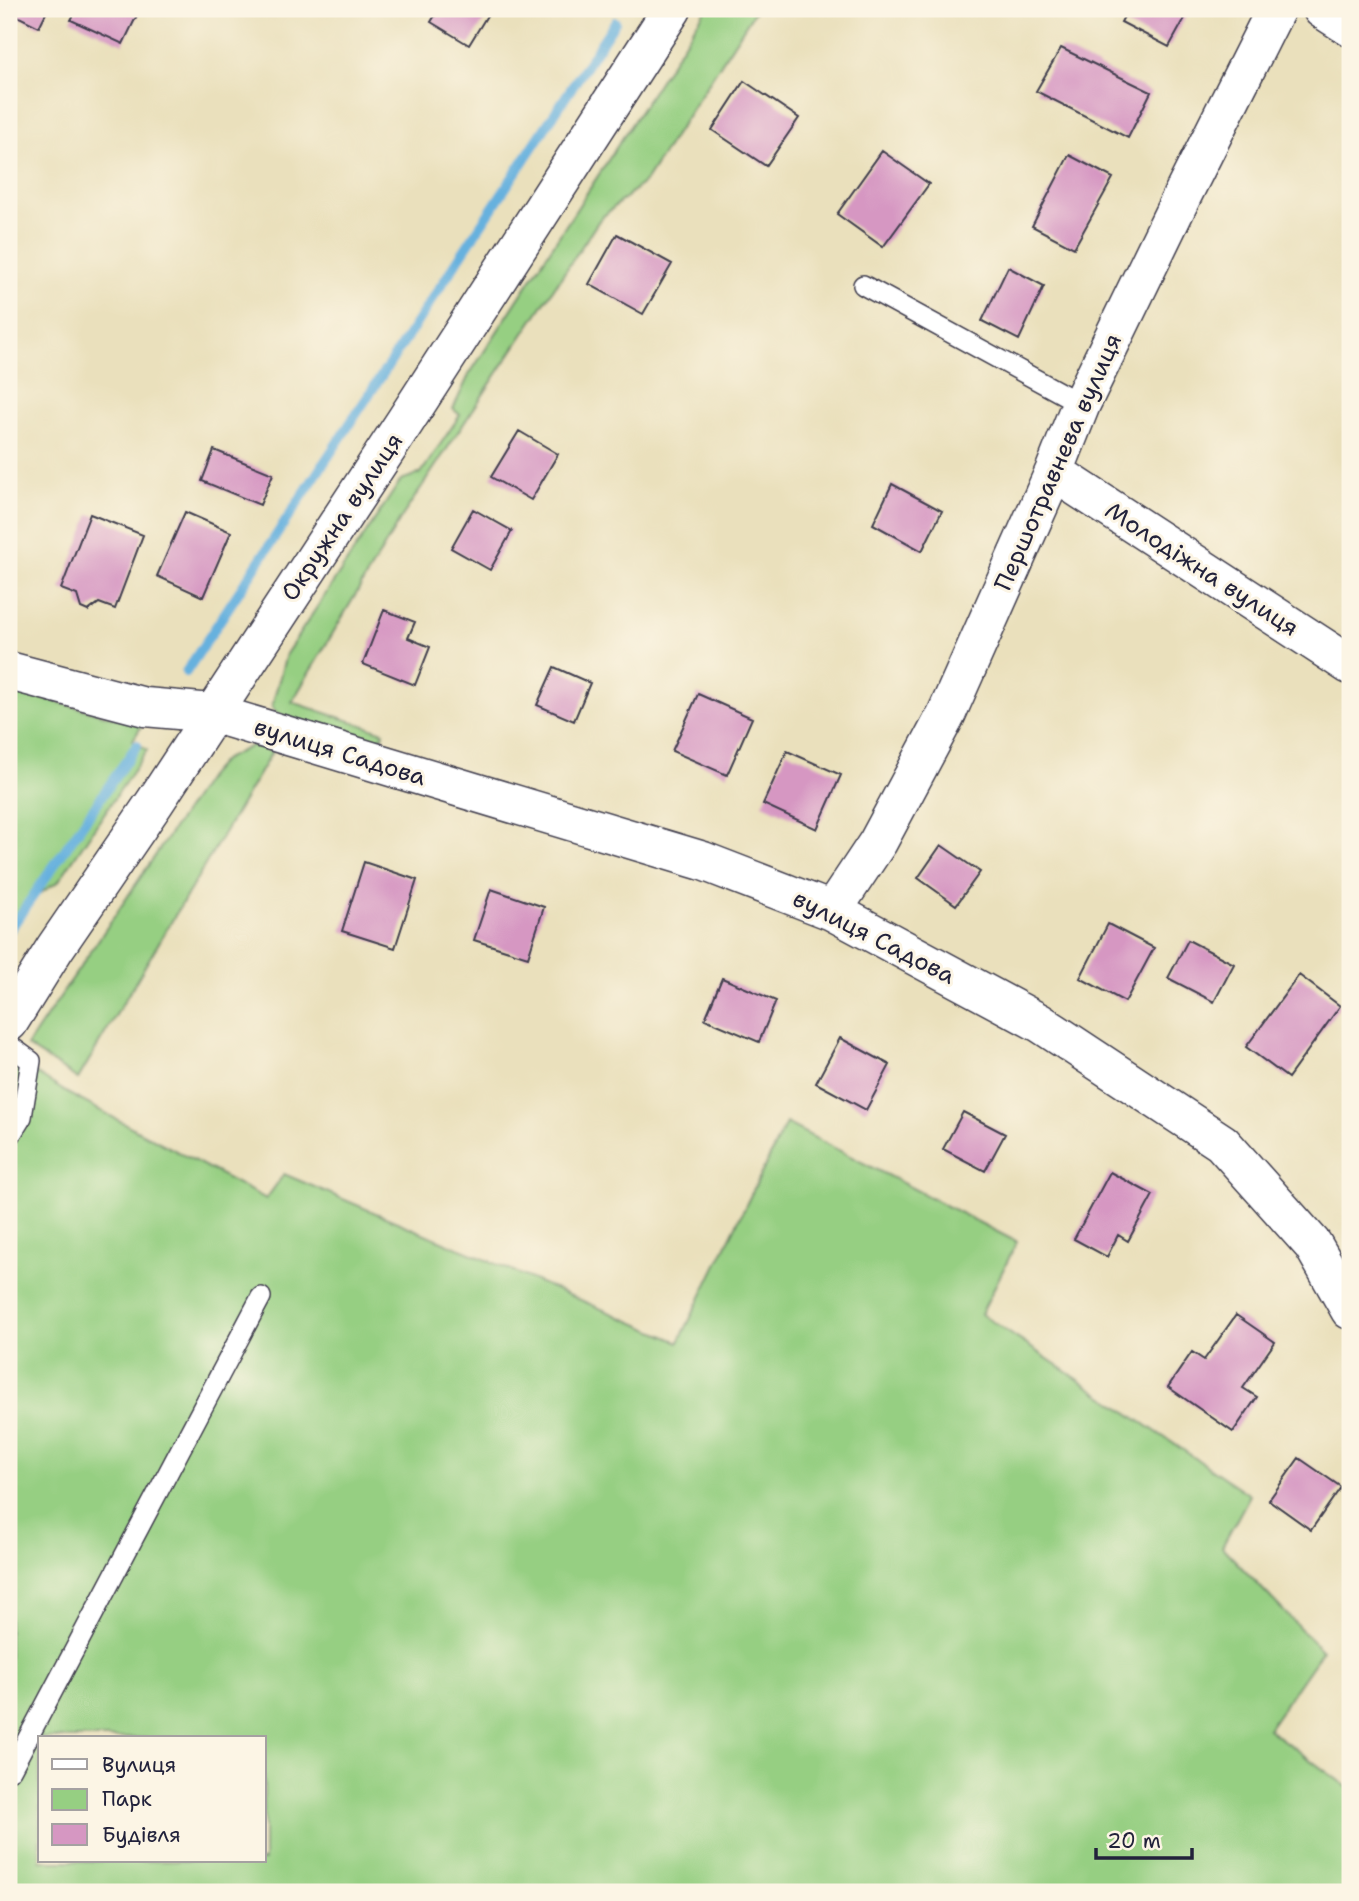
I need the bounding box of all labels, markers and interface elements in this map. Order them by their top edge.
street label: Першотравнева вулиця [987,328,1129,596]
street label: Окружна вулиця [274,427,410,607]
street label: Молодіжна вулиця [1099,494,1305,644]
street label: вулиця Садова [250,711,430,793]
street label: вулиця Садова [787,882,961,992]
legend [38,1736,266,1862]
text: Вулиця [102,1751,176,1779]
text: Парк [102,1785,152,1813]
scale bar [1096,1817,1193,1861]
text: Будівля [102,1821,181,1849]
text: 20 m [1107,1827,1161,1855]

